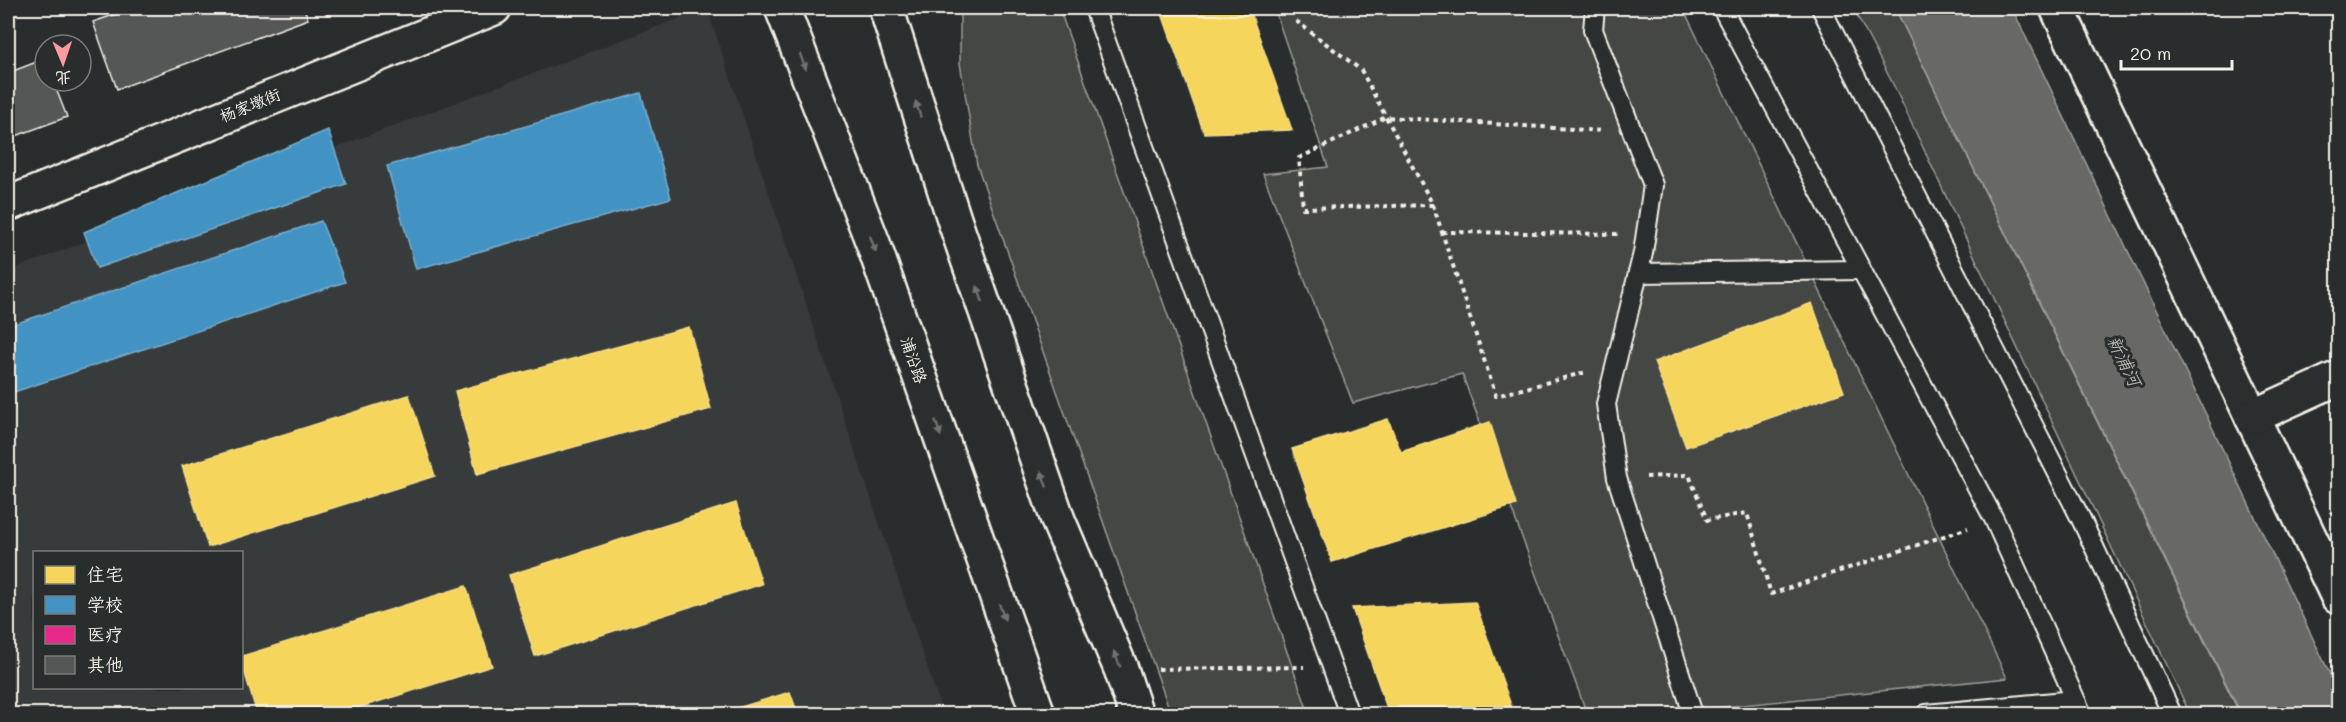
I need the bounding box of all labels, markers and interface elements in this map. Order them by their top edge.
north arrow [33,33,93,93]
scale bar [2121,33,2232,71]
text: 20 m [2130,41,2171,65]
one-way arrow [799,53,808,71]
text: 北 [55,68,72,89]
street label: 杨家墩街 [216,83,283,126]
one-way arrow [913,100,923,118]
one-way arrow [869,235,879,253]
one-way arrow [975,285,984,303]
water label: 新浦河 [2102,331,2149,393]
street label: 浦沿路 [897,334,932,386]
one-way arrow [933,419,943,437]
one-way arrow [1038,470,1048,488]
legend [33,551,243,689]
text: 住宅 [87,562,123,586]
text: 学校 [87,592,123,616]
one-way arrow [998,603,1008,621]
text: 医疗 [87,622,123,646]
one-way arrow [1112,650,1122,668]
text: 其他 [87,652,123,676]

